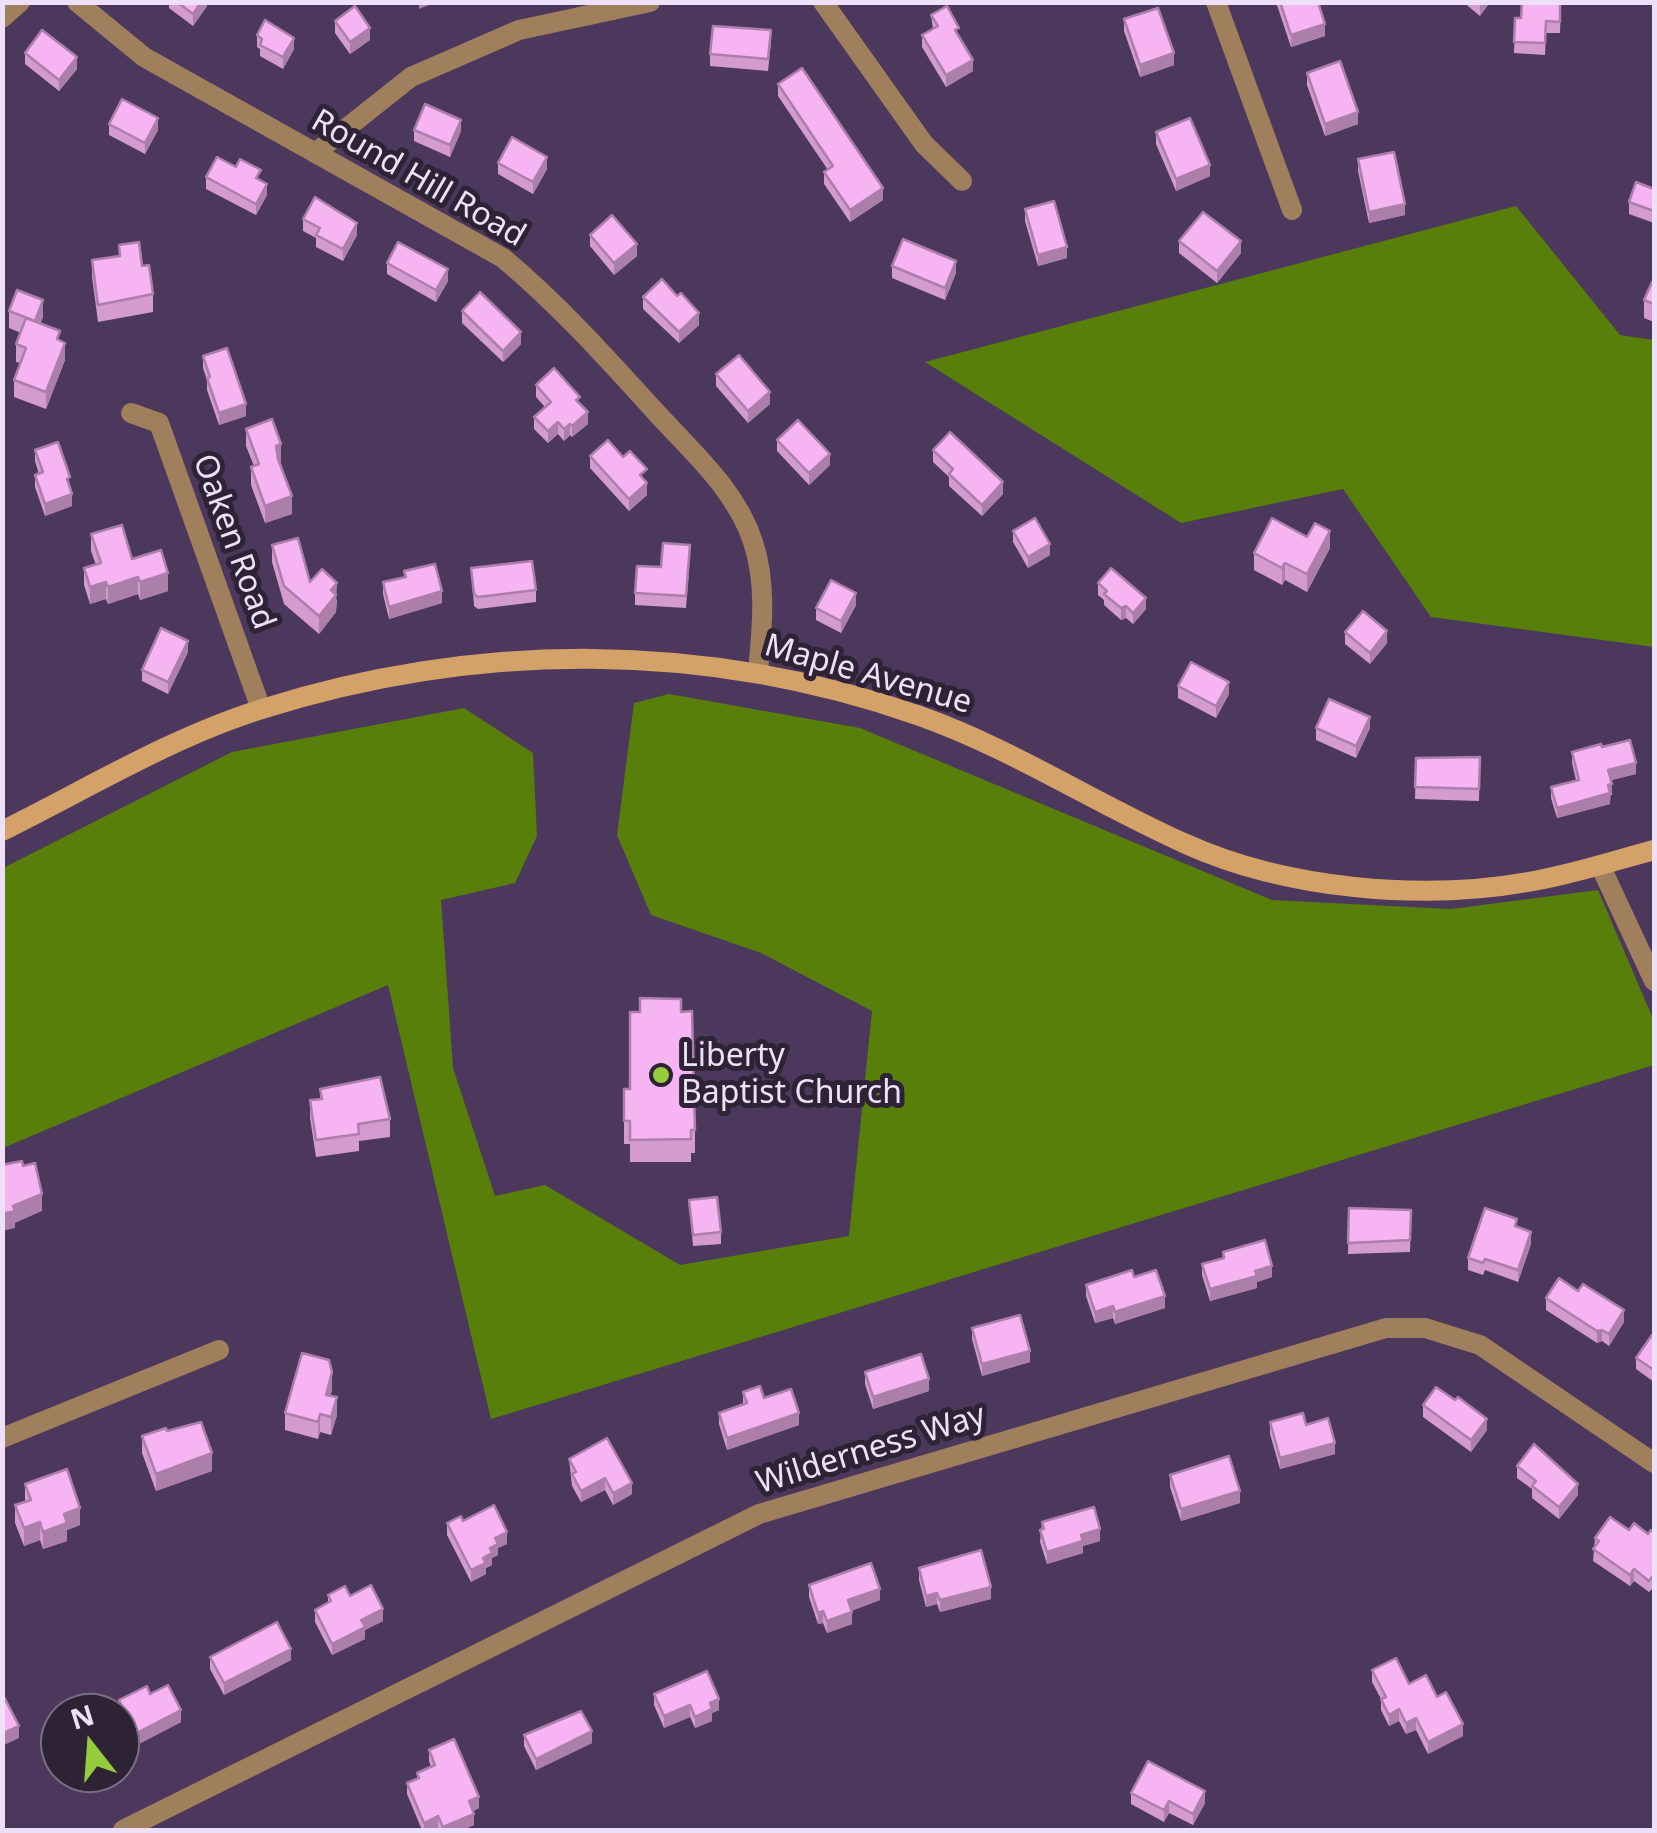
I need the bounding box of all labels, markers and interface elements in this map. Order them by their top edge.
street label: Round Hill Road [304,102,532,256]
street label: Oaken Road [184,449,282,635]
street label: Maple Avenue [760,627,976,723]
place label: Liberty Baptist Church [681,1038,902,1113]
marker: Liberty Baptist Church [650,1064,672,1086]
street label: Wilderness Way [752,1397,990,1503]
north arrow [40,1693,140,1793]
text: N [65,1695,98,1738]

